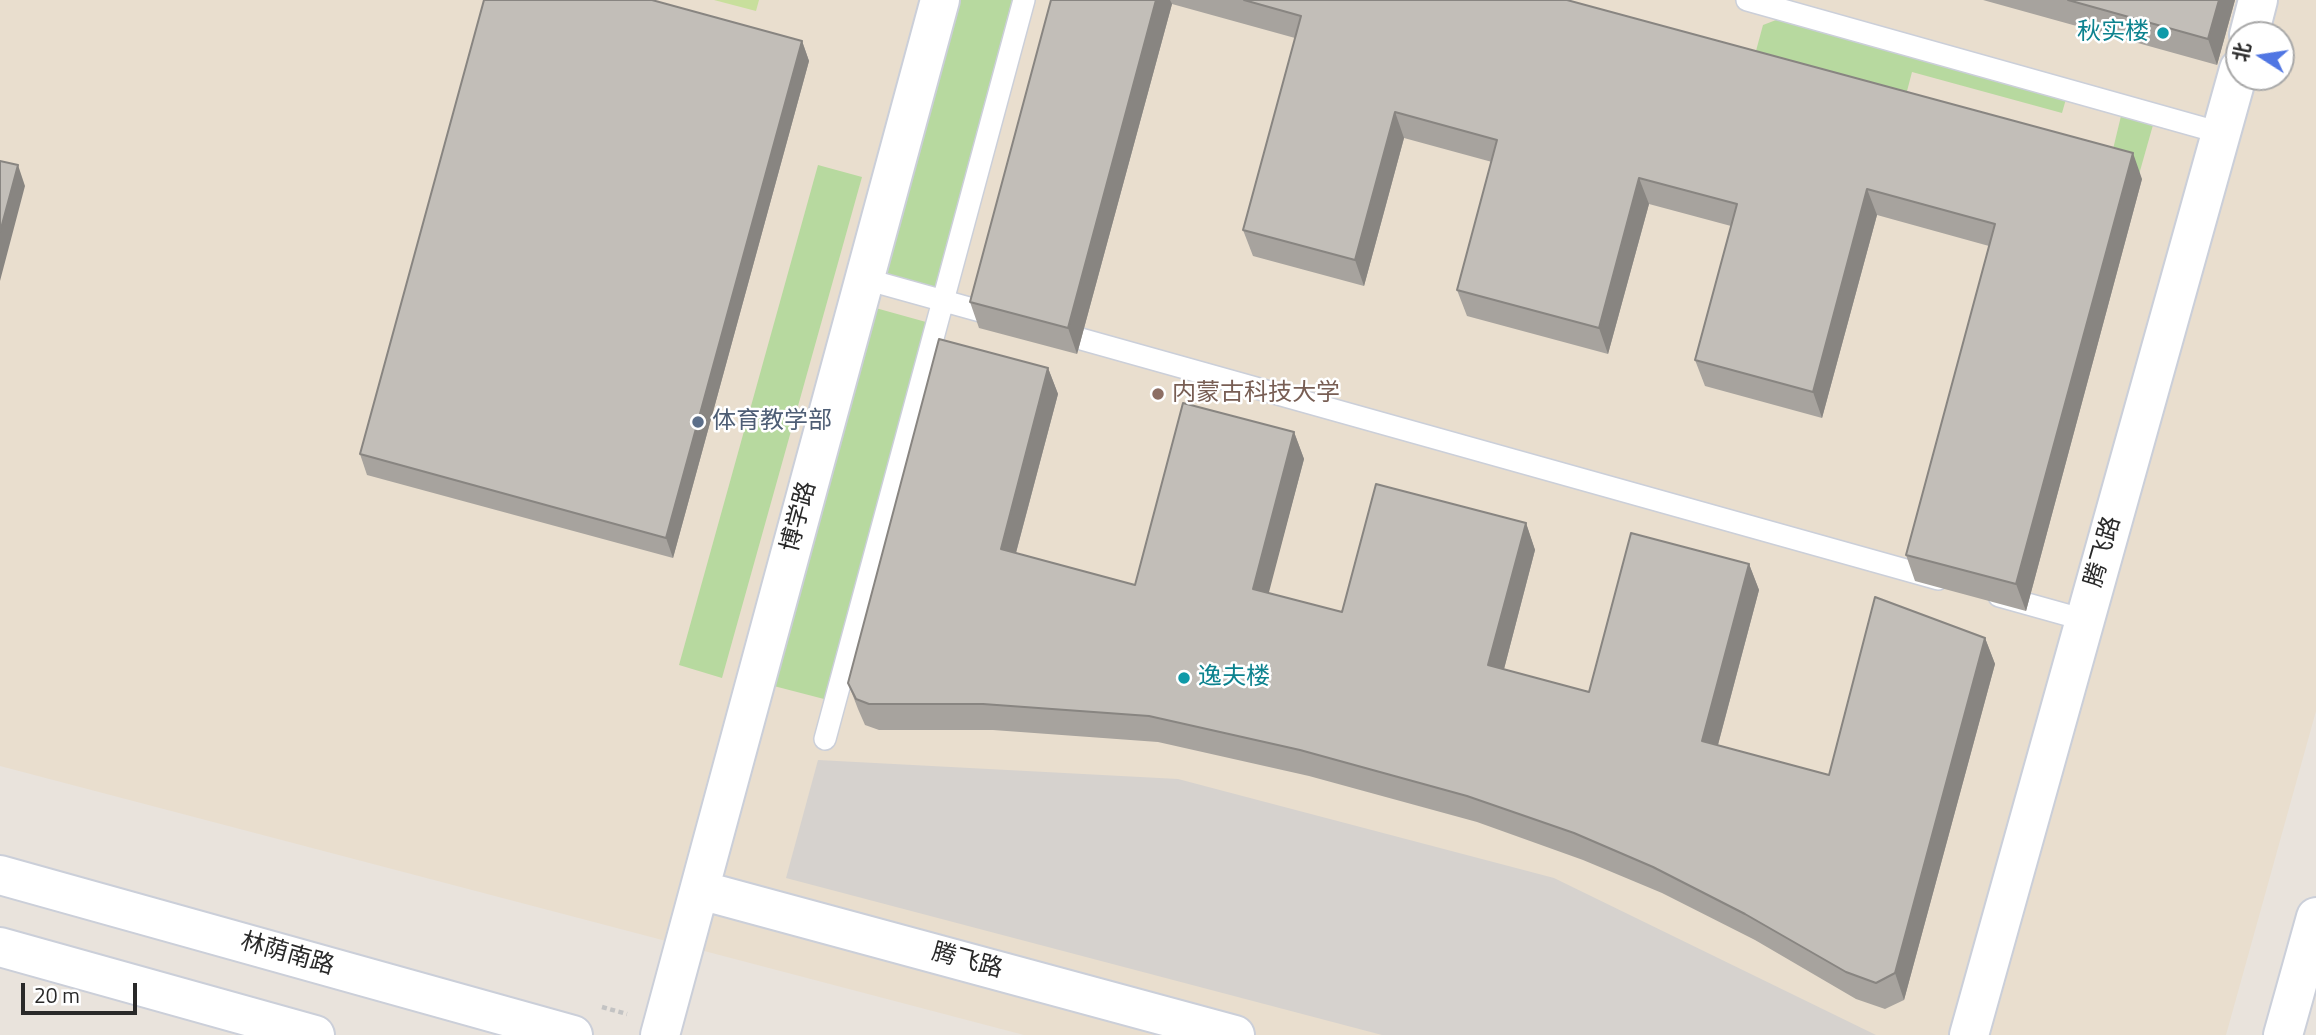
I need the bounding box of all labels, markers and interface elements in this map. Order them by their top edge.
place label: 秋实楼 [2077,19,2149,47]
north arrow [2225,21,2295,91]
marker: 秋实楼 [2155,25,2171,41]
text: 北 [2225,40,2257,64]
place label: 内蒙古科技大学 [1172,380,1340,408]
marker: 内蒙古科技大学 [1150,386,1166,402]
place label: 体育教学部 [712,408,832,436]
marker: 体育教学部 [690,414,706,430]
street label: 博学路 [777,478,823,556]
street label: 腾飞路 [2080,513,2128,591]
place label: 逸夫楼 [1198,664,1270,692]
marker: 逸夫楼 [1176,670,1192,686]
street label: 林荫南路 [237,928,337,982]
street label: 腾飞路 [928,939,1006,985]
scale bar [24,968,140,1012]
text: 20 m [34,979,80,1011]

